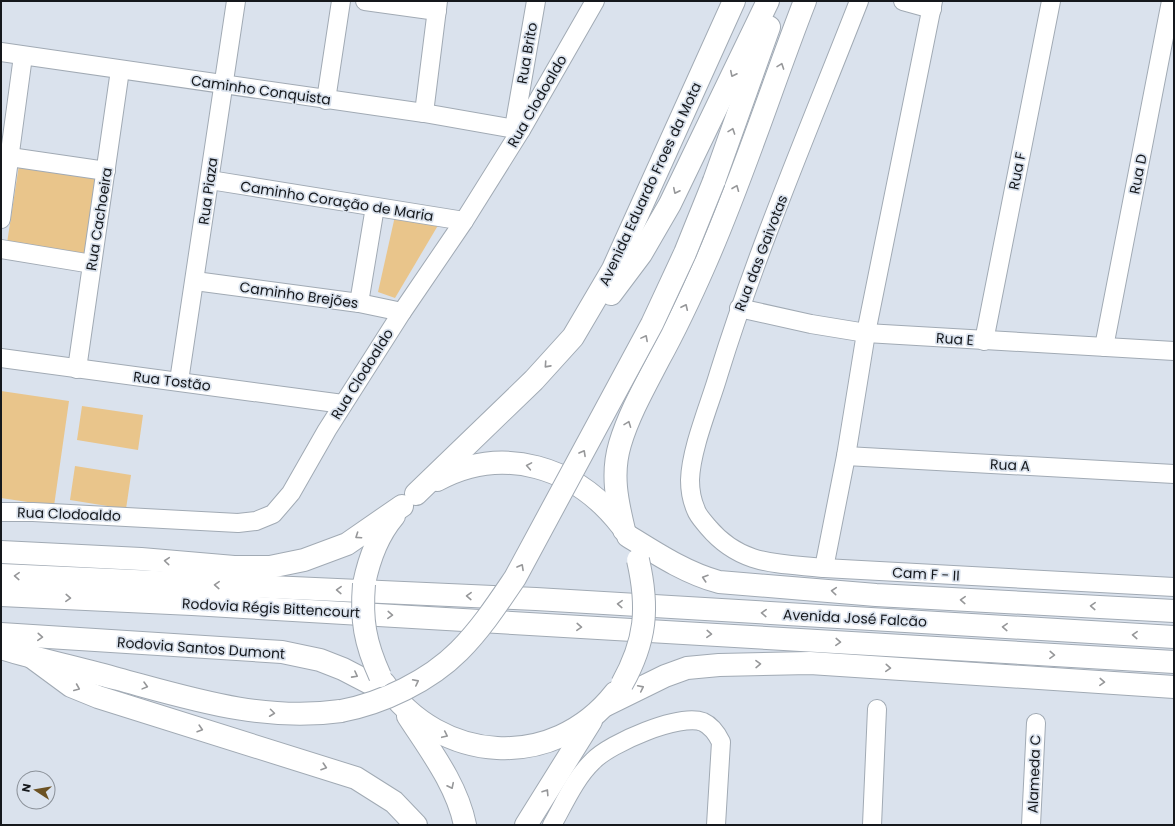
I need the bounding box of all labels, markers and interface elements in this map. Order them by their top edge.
street label: Rua Brito [512,21,542,85]
street label: Rua Clodoaldo [502,51,572,151]
one-way arrow [776,62,785,69]
street label: Caminho Conquista [190,70,332,110]
one-way arrow [730,70,738,77]
street label: Avenida Eduardo Froes da Mota [594,79,706,289]
one-way arrow [727,127,736,134]
street label: Rua F [1004,151,1030,191]
street label: Rua D [1124,152,1152,196]
street label: Rua Piaza [193,156,223,226]
street label: Rua Cachoeira [81,166,117,272]
street label: Caminho Coração de Maria [239,176,435,226]
one-way arrow [731,184,739,191]
one-way arrow [673,187,681,194]
street label: Rua das Gaivotas [730,192,792,314]
street label: Caminho Brejões [238,277,360,313]
one-way arrow [680,304,688,311]
street label: Rua Clodoaldo [326,325,398,423]
street label: Rua E [935,328,975,350]
one-way arrow [640,335,648,342]
one-way arrow [545,361,552,368]
street label: Rua Tostão [132,366,212,396]
one-way arrow [623,420,631,427]
one-way arrow [579,449,586,457]
street label: Rua A [989,454,1031,476]
one-way arrow [526,462,533,471]
street label: Rua Clodoaldo [17,502,121,526]
one-way arrow [355,531,362,539]
one-way arrow [164,557,170,566]
street label: Cam F - II [892,562,960,586]
one-way arrow [516,563,523,571]
one-way arrow [14,572,20,580]
one-way arrow [701,574,708,583]
one-way arrow [214,581,220,589]
one-way arrow [336,586,342,595]
one-way arrow [831,587,837,596]
one-way arrow [466,592,472,600]
street label: Rodovia Régis Bittencourt [182,593,360,623]
one-way arrow [65,594,71,602]
one-way arrow [960,595,966,604]
one-way arrow [617,599,623,608]
one-way arrow [1090,602,1096,611]
street label: Avenida José Falcão [783,604,927,632]
one-way arrow [761,608,767,617]
one-way arrow [387,611,393,620]
one-way arrow [576,622,582,631]
one-way arrow [1002,623,1008,632]
one-way arrow [706,630,712,639]
one-way arrow [1132,631,1138,640]
one-way arrow [37,632,43,641]
street label: Rodovia Santos Dumont [116,632,286,664]
one-way arrow [835,638,841,646]
one-way arrow [1049,650,1055,659]
one-way arrow [755,660,761,669]
one-way arrow [885,664,891,673]
one-way arrow [351,671,359,678]
one-way arrow [1099,678,1105,687]
one-way arrow [412,679,420,687]
one-way arrow [141,681,148,690]
one-way arrow [73,684,80,692]
one-way arrow [637,685,645,693]
one-way arrow [269,708,275,717]
one-way arrow [196,724,203,733]
one-way arrow [440,730,448,738]
street label: Alameda C [1023,734,1045,814]
one-way arrow [320,763,327,771]
north arrow [16,770,56,810]
text: N [18,782,35,794]
one-way arrow [446,782,454,790]
one-way arrow [541,789,548,796]

